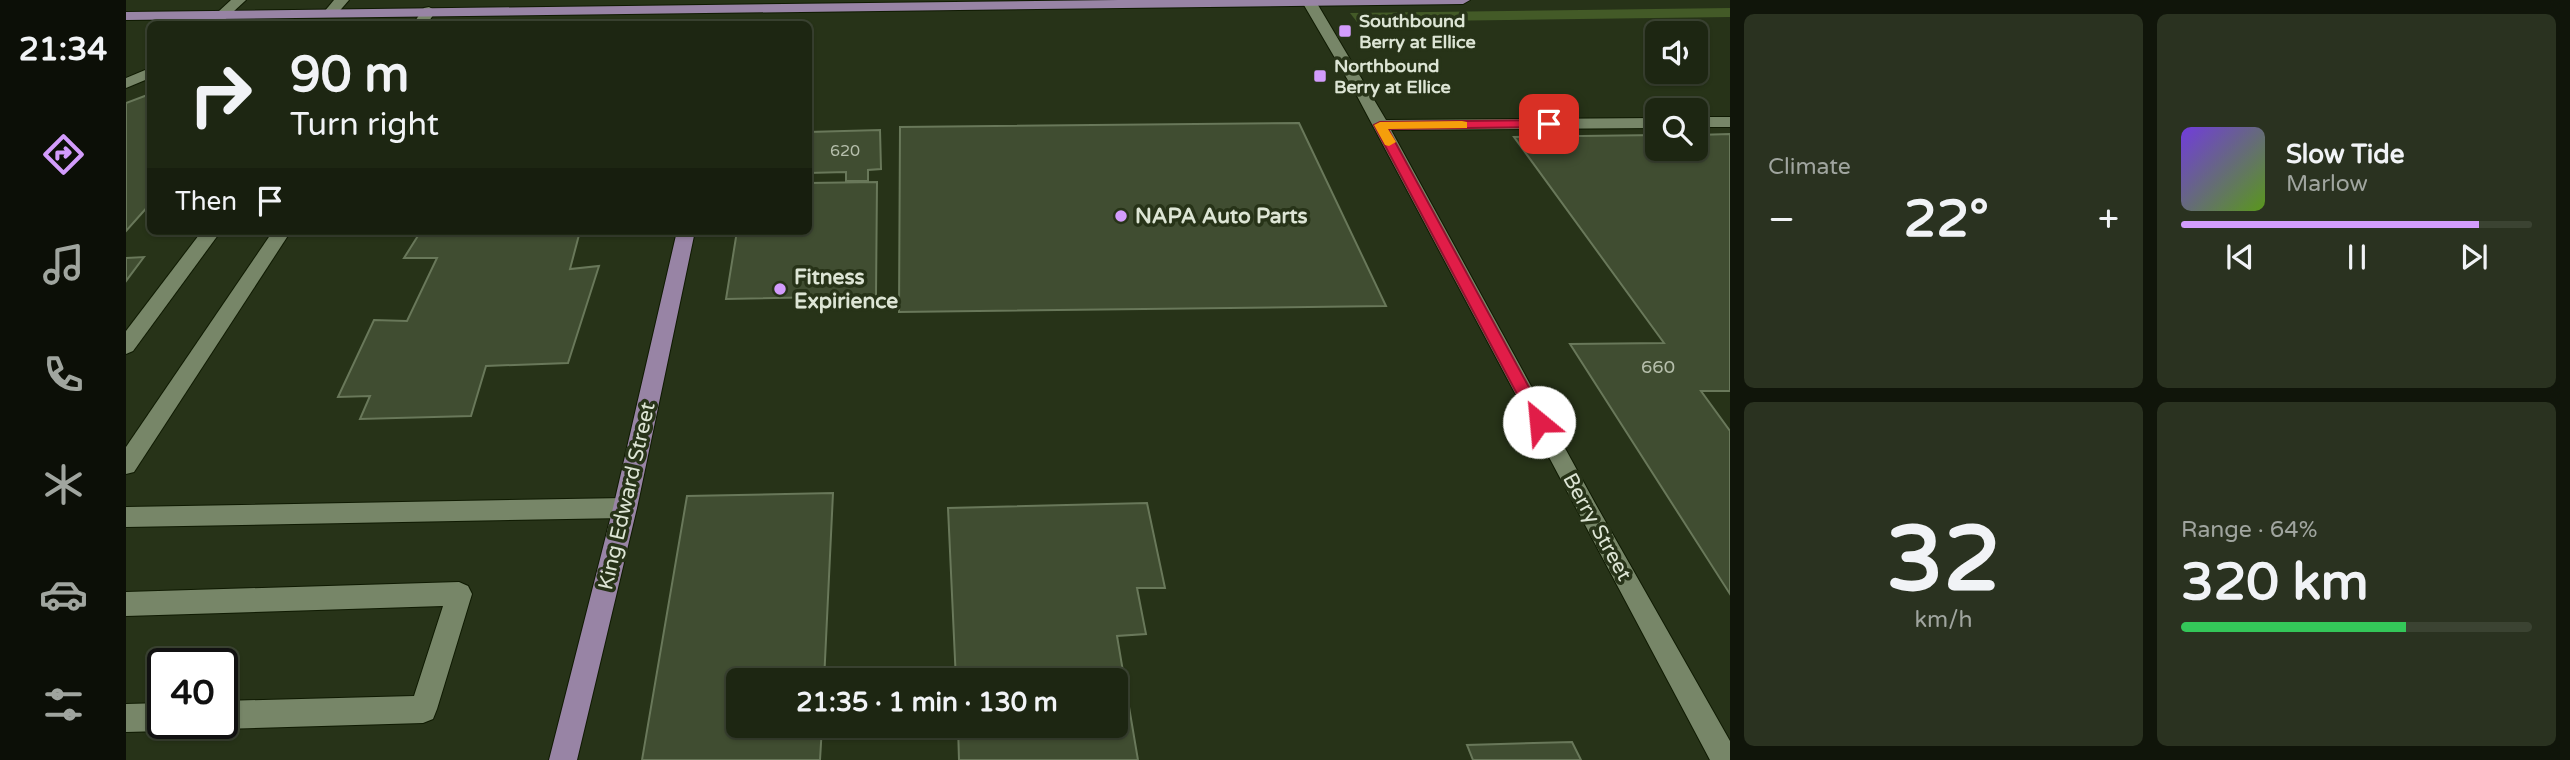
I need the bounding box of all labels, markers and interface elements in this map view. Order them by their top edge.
place label: Southbound Berry at Ellice [1359,10,1476,53]
map controls [1645,21,1708,161]
button: sound [1645,21,1708,84]
marker: Southbound Berry at Ellice [1337,23,1353,39]
text: 21:34 [19,31,107,69]
text: 90 m [290,46,409,105]
icon: right [175,49,266,140]
place label: Northbound Berry at Ellice [1334,55,1451,98]
marker: Northbound Berry at Ellice [1312,68,1328,84]
pin [1519,94,1579,154]
button: search [1645,98,1708,161]
icon: arrive [1530,105,1568,143]
text: Turn right [290,106,439,144]
icon: directions [39,130,88,179]
text: Slow Tide [2286,139,2404,170]
house number: 620 [830,141,860,161]
text: Climate [1768,153,1851,181]
text: Marlow [2286,170,2368,198]
icon: arrive [251,182,289,220]
text: Then [175,186,237,217]
text: 22° [1904,188,1989,251]
text: − [1768,197,1795,243]
text: + [2098,197,2119,243]
place label: NAPA Auto Parts [1135,204,1308,229]
marker: NAPA Auto Parts [1113,208,1129,224]
icon: previous [2221,238,2259,276]
icon: pause [2338,238,2376,276]
icon: next [2455,238,2493,276]
icon: music [39,240,88,289]
place label: Fitness Expirience [794,265,898,314]
marker: Fitness Expirience [772,281,788,297]
icon: phone [39,350,88,399]
house number: 660 [1641,356,1675,378]
position arrow [1502,385,1576,459]
street label: King Edward Street [593,400,661,592]
icon: climate [39,460,88,509]
street label: Berry Street [1557,469,1637,585]
text: 32 [1886,505,2001,615]
text: Range · 64% [2181,516,2317,544]
text: 320 km [2181,551,2369,614]
icon: car [39,570,88,619]
text: km/h [1915,606,1972,634]
speed limit sign: 40 [147,648,238,739]
icon: filters [39,680,88,729]
text: 21:35 · 1 min · 130 m [796,687,1058,718]

